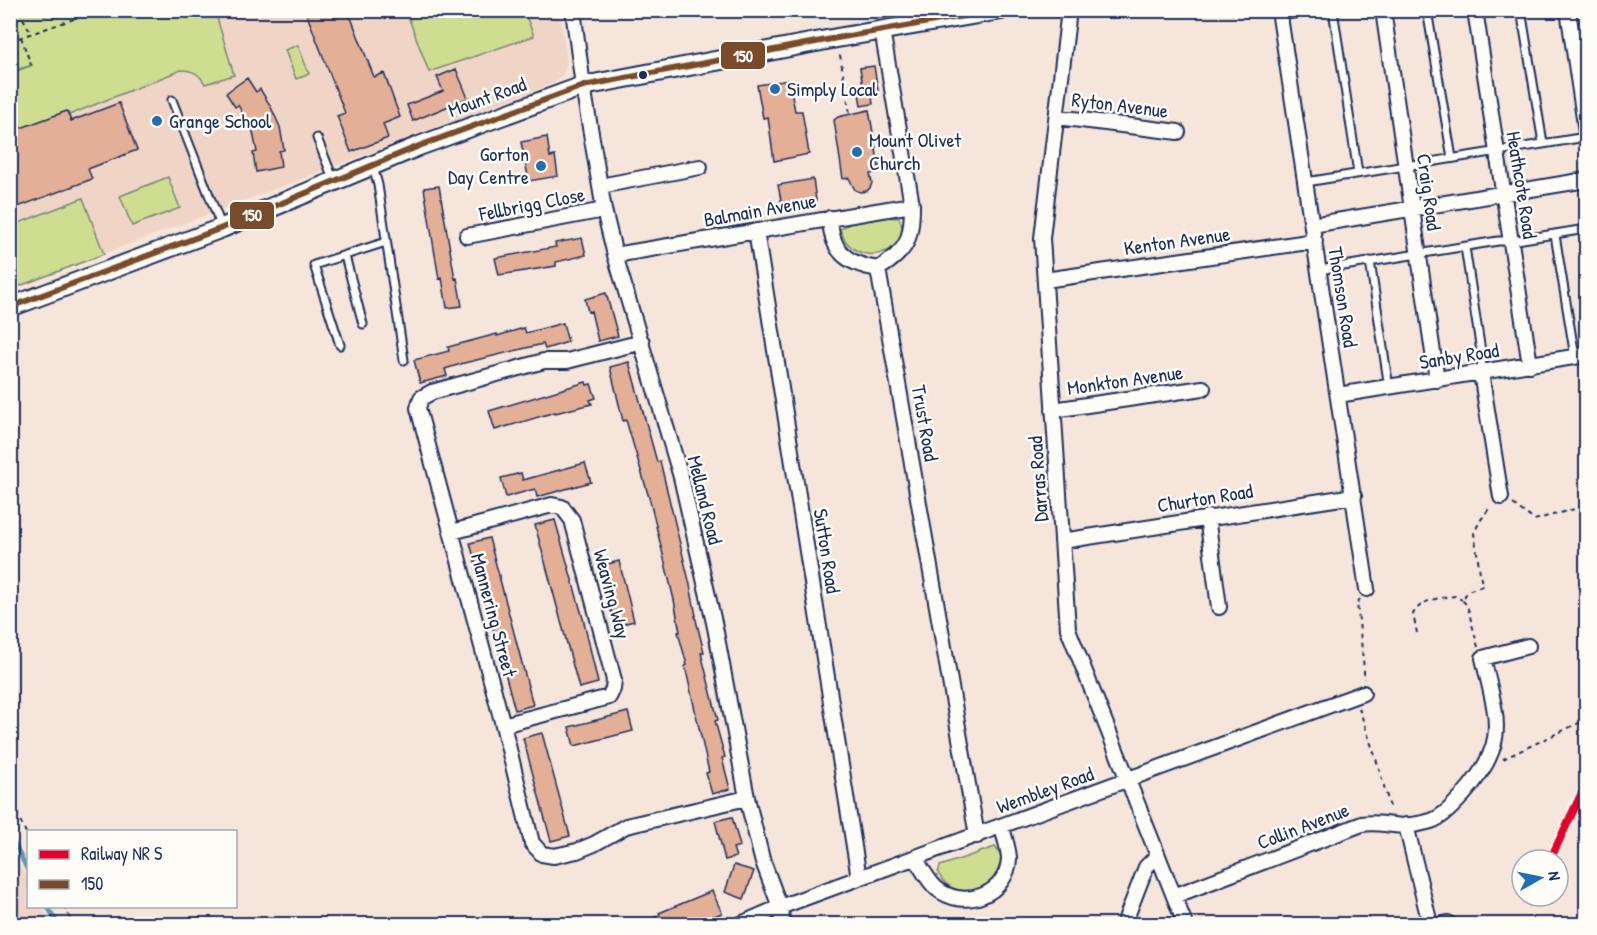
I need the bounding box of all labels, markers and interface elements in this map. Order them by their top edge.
line badge: 150 [720,41,766,70]
text: 150 [733,45,753,67]
unlabelled marker [637,69,649,81]
street label: Mount Road [444,70,530,123]
place label: Simply Local [787,75,878,102]
marker: Simply Local [768,82,782,96]
street label: Ryton Avenue [1070,85,1170,124]
place label: Grange School [169,107,272,134]
marker: Grange School [150,114,164,128]
place label: Mount Olivet Church [869,126,962,176]
street label: Heathcote Road [1501,129,1544,241]
place label: Gorton Day Centre [448,140,529,190]
marker: Mount Olivet Church [850,145,864,159]
street label: Craig Road [1411,152,1448,232]
marker: Gorton Day Centre [534,159,548,173]
street label: Fellbrigg Close [476,180,587,227]
street label: Balmain Avenue [702,186,818,233]
line badge: 150 [229,201,275,230]
text: 150 [242,204,262,226]
street label: Kenton Avenue [1122,220,1232,261]
street label: Thomson Road [1322,245,1365,349]
street label: Sanby Road [1417,336,1501,375]
street label: Monkton Avenue [1065,358,1185,401]
street label: Trust Road [906,383,946,463]
street label: Darras Road [1021,435,1054,523]
street label: Melland Road [681,453,730,547]
street label: Churton Road [1155,477,1255,518]
street label: Sutton Road [807,507,848,595]
street label: Weaving Way [588,546,637,642]
street label: Mannering Street [465,550,524,681]
street label: Wembley Road [993,759,1097,820]
street label: Collin Avenue [1253,796,1353,855]
legend [27,830,237,908]
text: Railway NR S [81,841,162,866]
north arrow [1510,848,1570,908]
text: N [1543,870,1566,882]
text: 150 [81,871,103,896]

